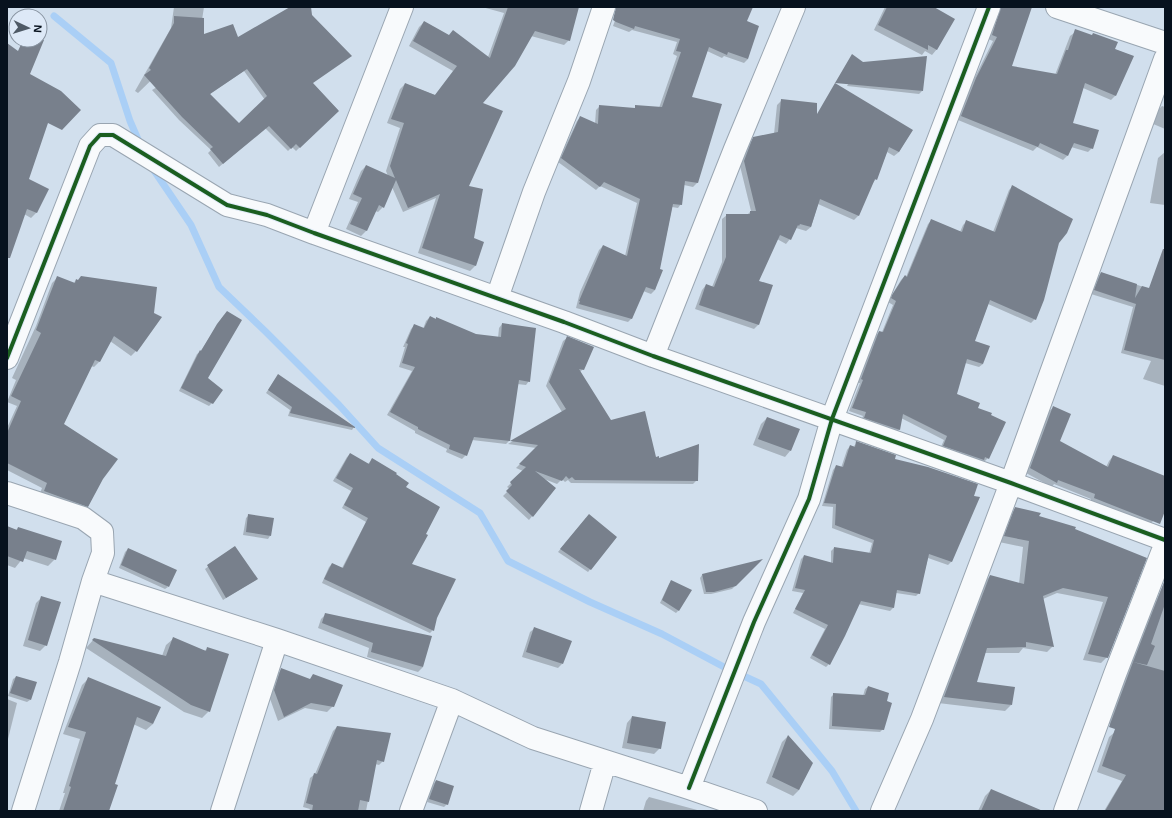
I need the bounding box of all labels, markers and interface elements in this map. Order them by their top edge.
north arrow [8,8,48,48]
text: N [32,24,44,33]

